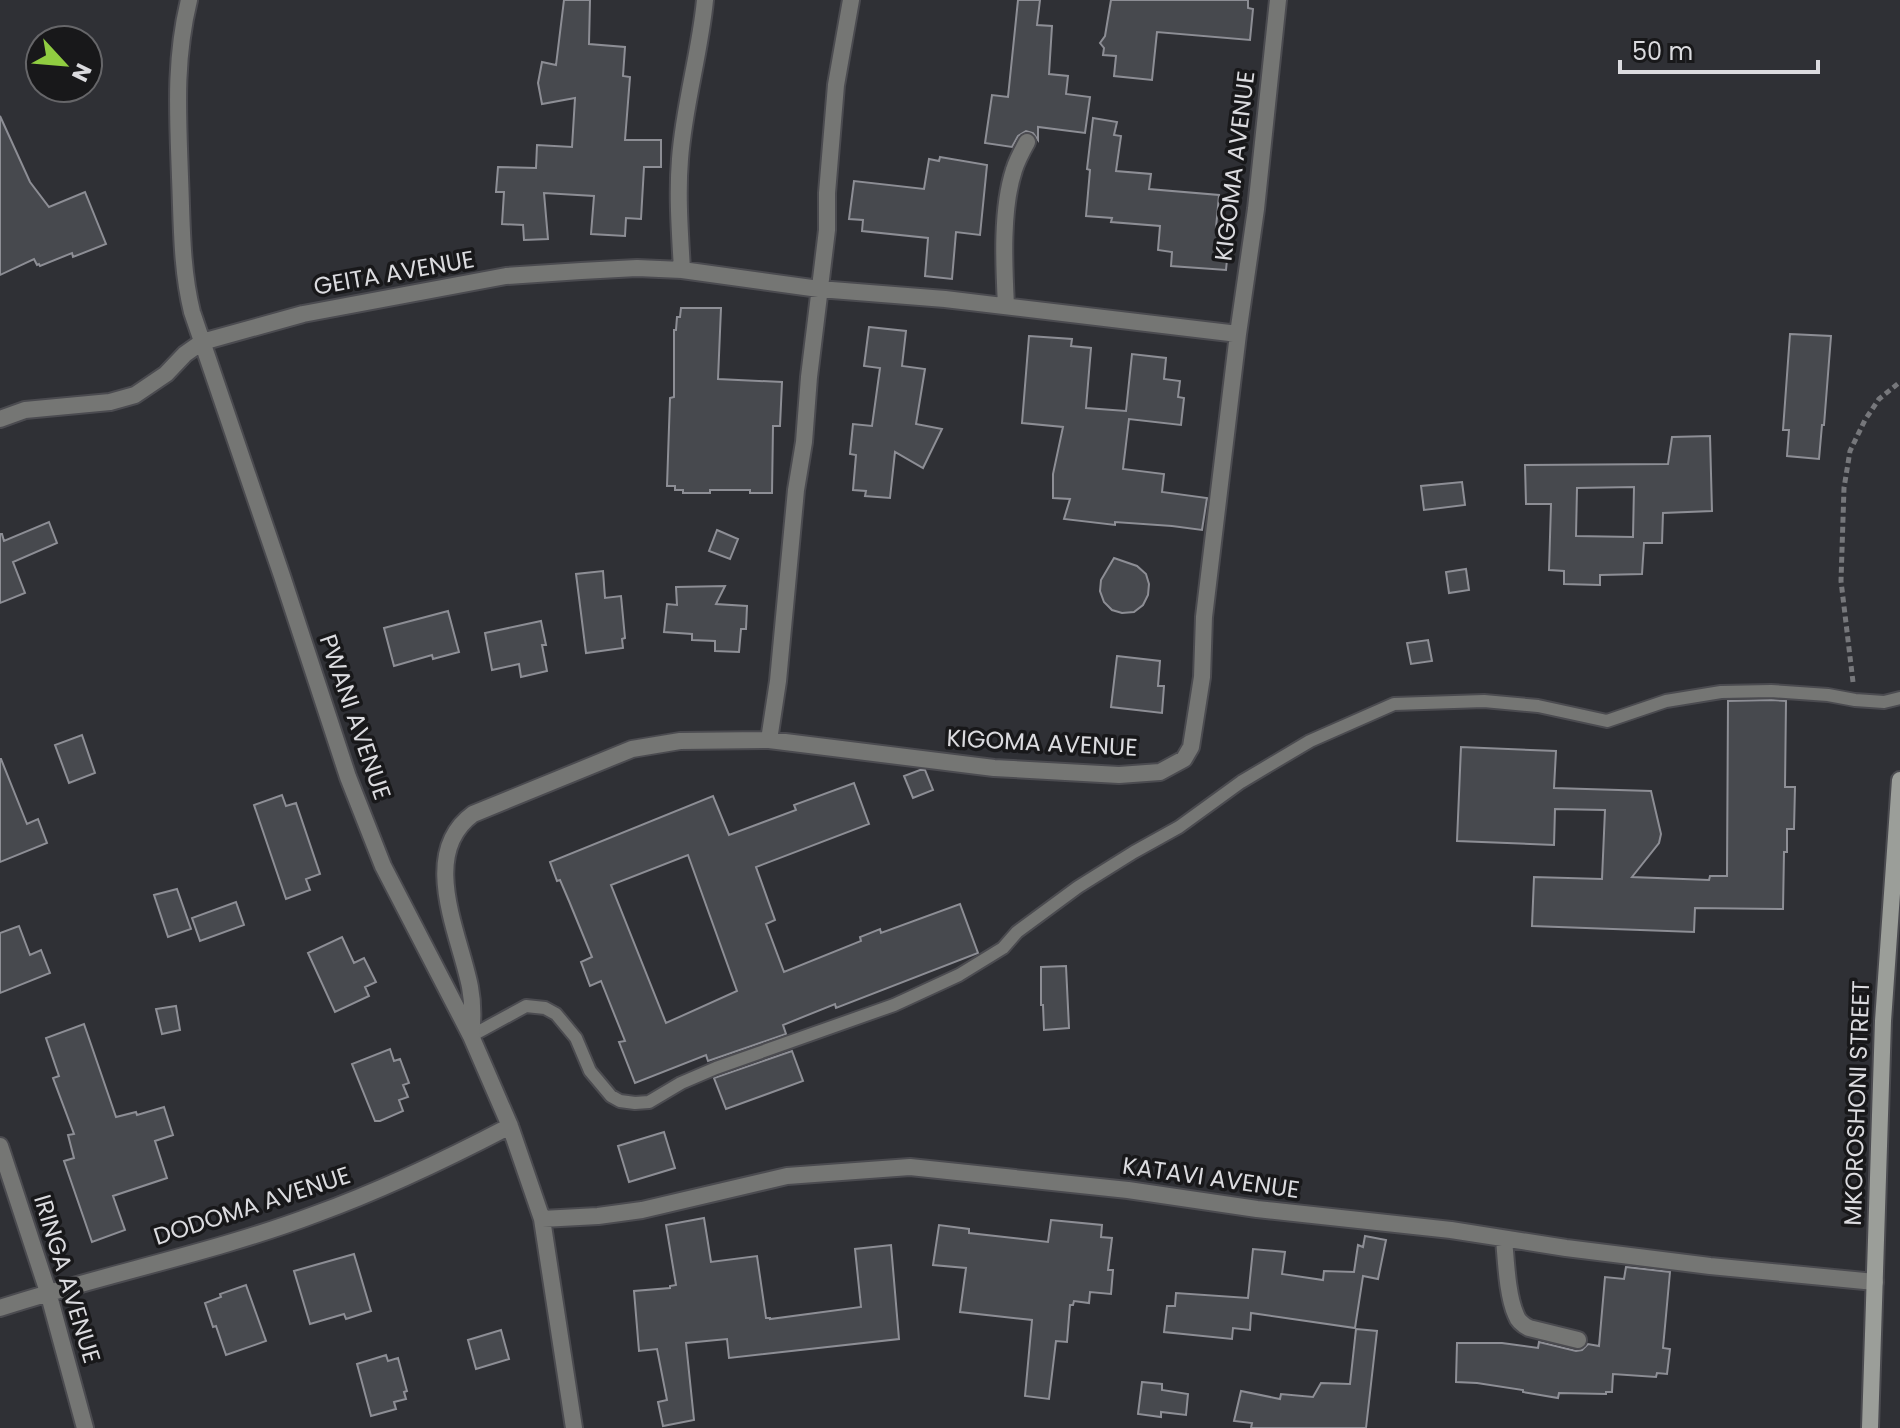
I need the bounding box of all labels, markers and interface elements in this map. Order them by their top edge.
north arrow [24,24,104,104]
scale bar [1620,24,1818,74]
text: 50 m [1632,35,1693,68]
text: N [64,58,99,87]
street label: KIGOMA AVENUE [1206,69,1263,263]
street label: GEITA AVENUE [311,242,477,303]
street label: PWANI AVENUE [312,630,399,804]
street label: KIGOMA AVENUE [946,721,1138,764]
street label: MKOROSHONI STREET [1836,980,1877,1226]
street label: KATAVI AVENUE [1120,1149,1302,1206]
street label: DODOMA AVENUE [149,1158,354,1253]
street label: IRINGA AVENUE [26,1191,109,1367]

